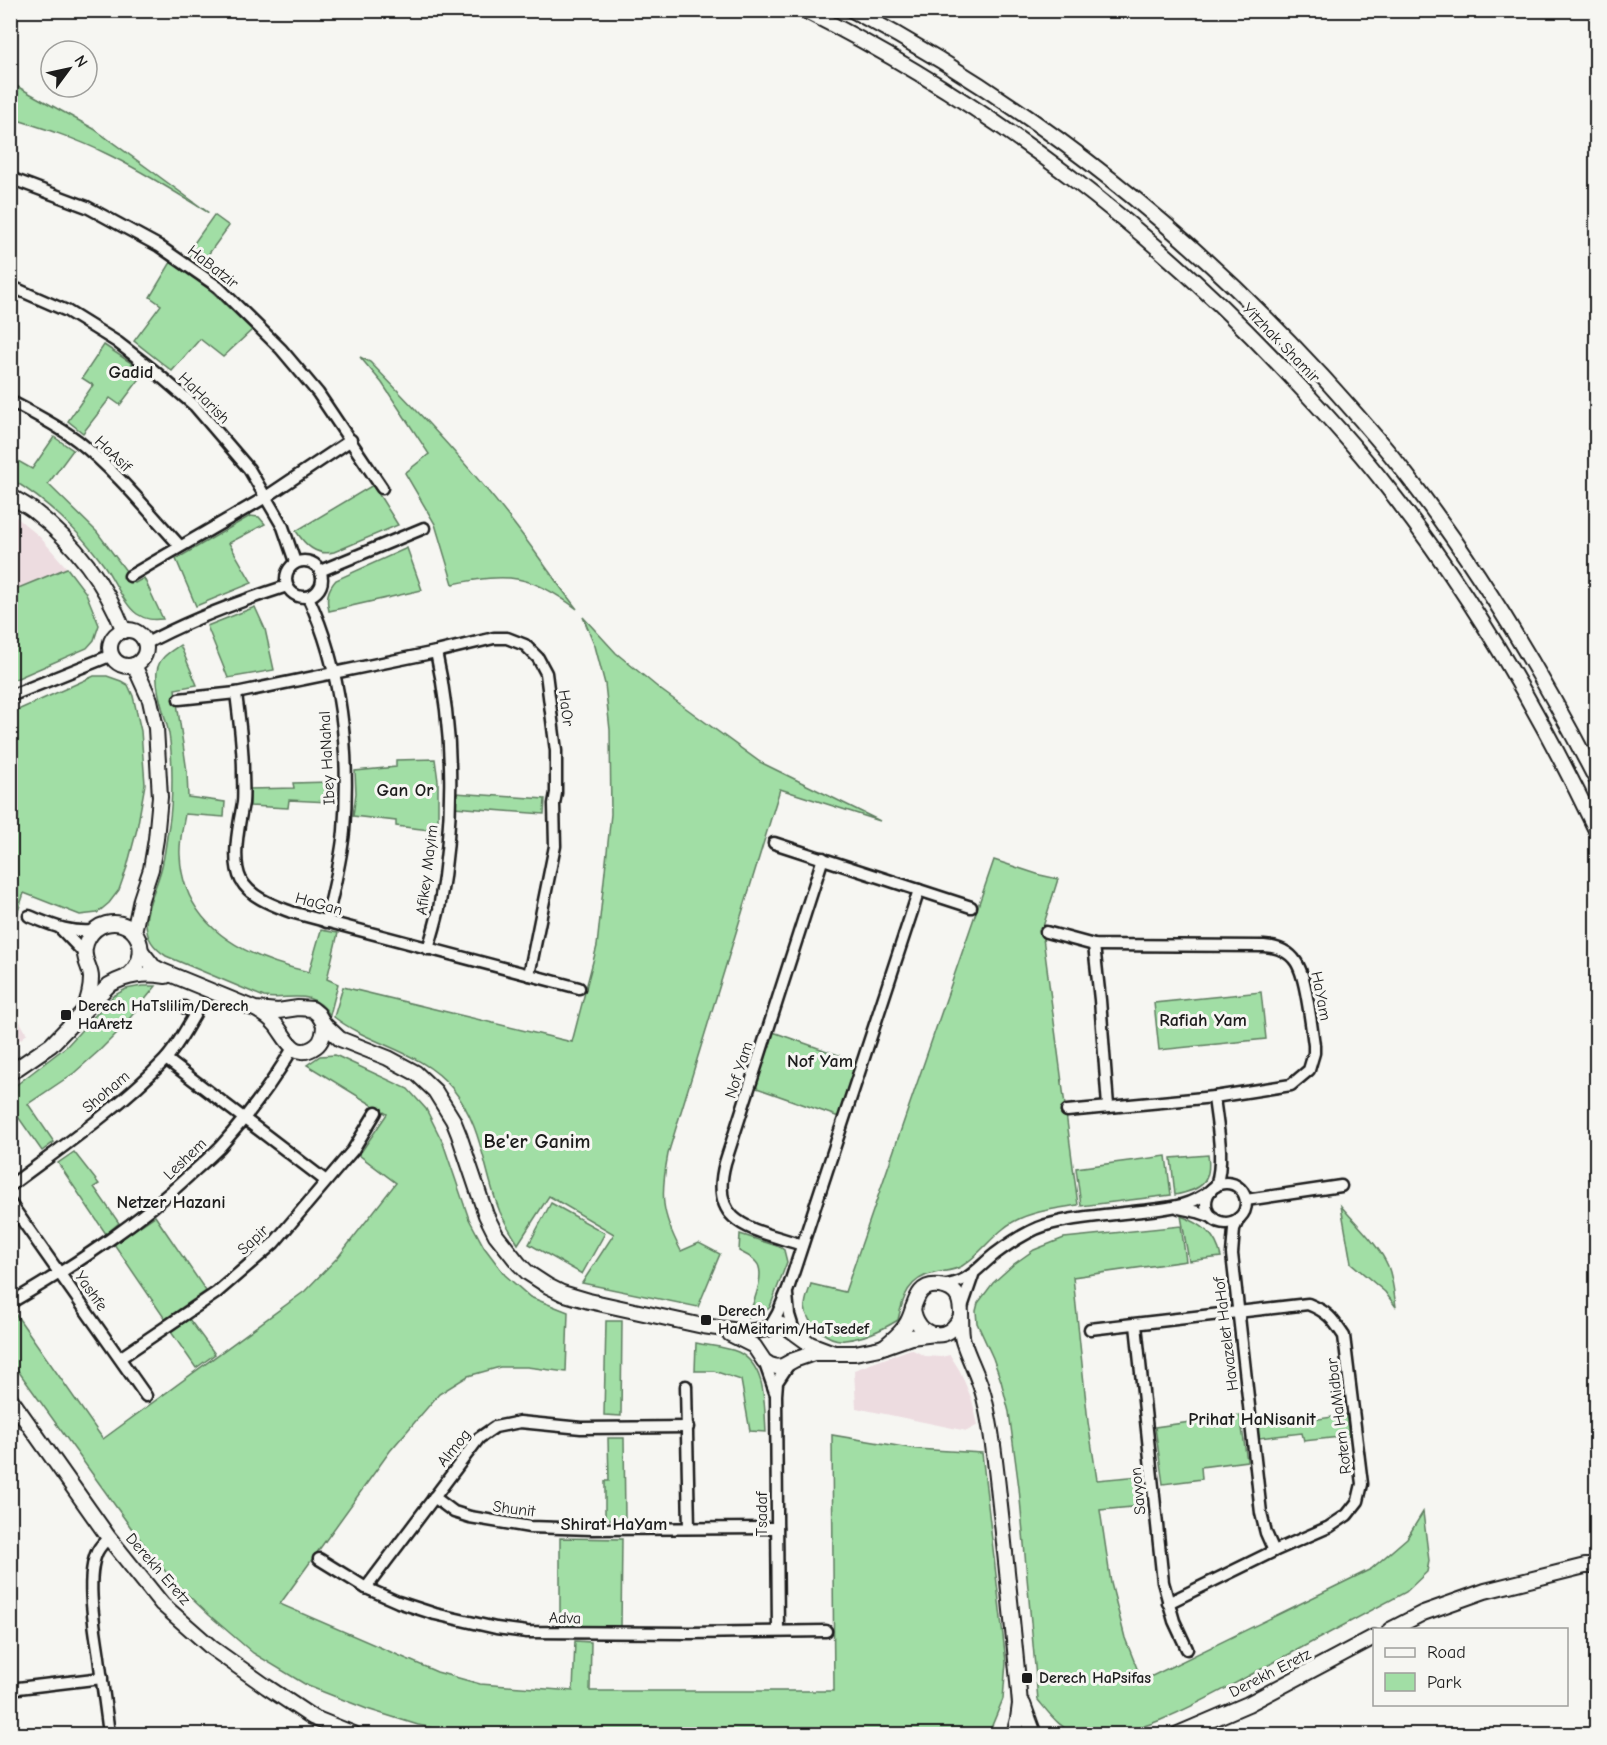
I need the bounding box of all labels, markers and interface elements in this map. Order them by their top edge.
north arrow [39,39,99,99]
text: N [70,52,91,71]
street label: HaBatzir [184,242,242,293]
street label: Yitzhak Shamir [1239,300,1324,387]
district label: Gadid [108,362,154,383]
street label: HaHarish [175,369,233,427]
street label: HaAsif [91,432,136,477]
street label: HaOr [555,689,577,728]
street label: Ibey HaNahal [316,710,338,806]
district label: Gan Or [377,780,434,801]
street label: Afikey Mayim [413,824,441,916]
street label: HaGan [293,889,345,919]
street label: HaYam [1307,970,1335,1022]
place label: Derech HaTslilim/Derech HaAretz [78,997,249,1033]
marker: Derech HaTslilim/Derech HaAretz [59,1008,73,1022]
district label: Rafiah Yam [1159,1010,1247,1031]
street label: Nof Yam [721,1039,757,1101]
district label: Nof Yam [787,1051,853,1072]
street label: Shoham [79,1067,133,1117]
district label: Be'er Ganim [483,1130,591,1153]
street label: Leshem [160,1134,210,1184]
district label: Netzer Hazani [116,1192,226,1213]
street label: Sapir [234,1221,273,1259]
street label: Yashfe [71,1268,111,1314]
street label: Havazelet HaHof [1210,1274,1242,1392]
place label: Derech HaMeitarim/HaTsedef [718,1302,870,1338]
marker: Derech HaMeitarim/HaTsedef [699,1313,713,1327]
street label: Rotem HaMidbar [1323,1356,1355,1475]
district label: Prihat HaNisanit [1188,1409,1317,1430]
street label: Almog [433,1426,475,1470]
street label: Savyon [1127,1466,1149,1516]
street label: Tsadaf [753,1490,771,1536]
street label: Shunit [492,1497,537,1521]
district label: Shirat HaYam [561,1514,667,1535]
street label: Derekh Eretz [122,1529,194,1609]
street label: Adva [549,1609,581,1627]
legend [1373,1628,1568,1706]
text: Road [1427,1642,1466,1663]
street label: Derekh Eretz [1226,1645,1314,1701]
place label: Derech HaPsifas [1039,1669,1151,1687]
marker: Derech HaPsifas [1020,1671,1034,1685]
text: Park [1427,1672,1462,1693]

